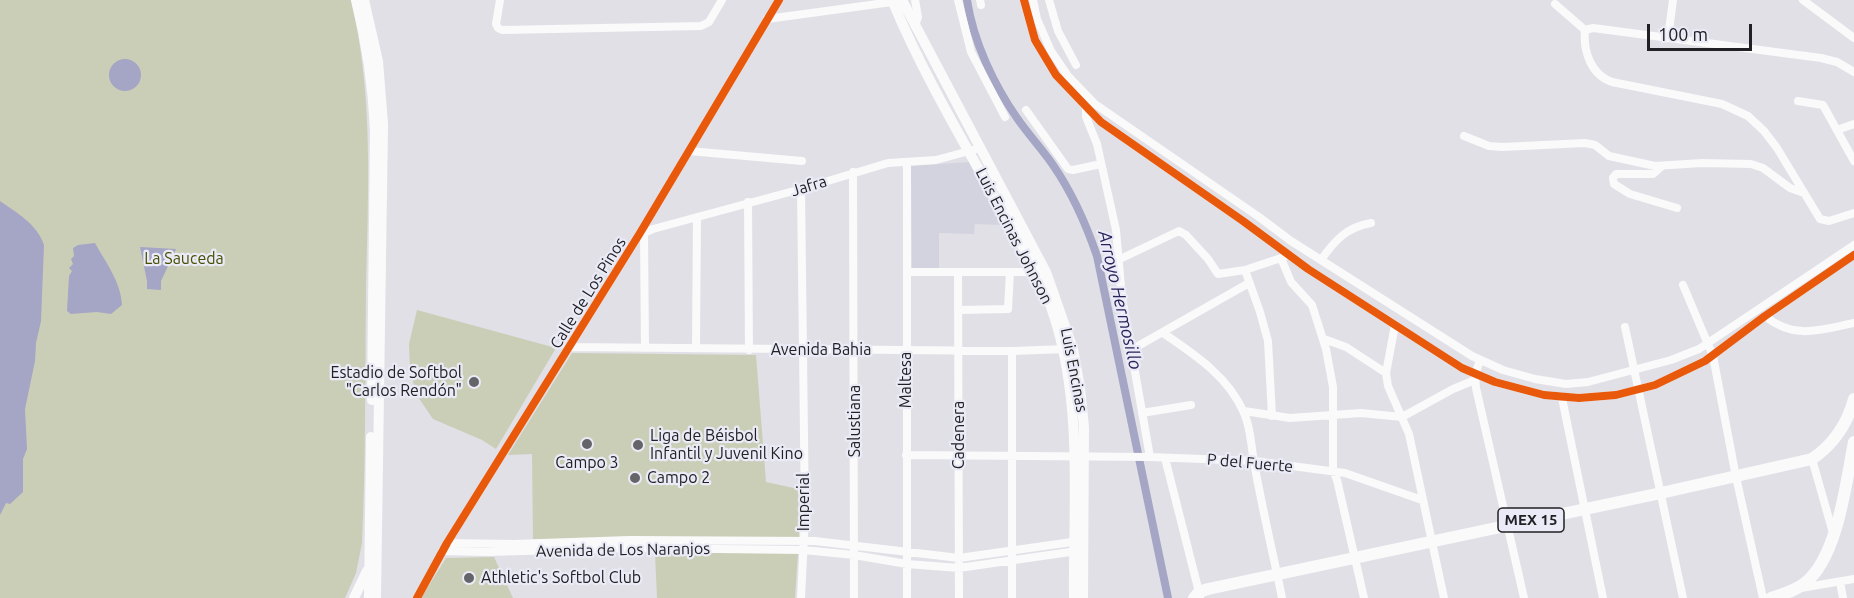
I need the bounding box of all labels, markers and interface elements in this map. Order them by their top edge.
scale bar [1650,12,1755,50]
text: 100 m [1658,24,1708,44]
street label: Luis Encinas Johnson [971,165,1057,307]
street label: Jafra [789,171,829,201]
water label: Arroyo Hermosillo [1094,228,1146,372]
street label: Calle de Los Pinos [546,234,630,352]
park label: La Sauceda [144,249,224,269]
street label: Luis Encinas [1056,326,1092,414]
street label: Avenida Bahia [771,340,871,360]
street label: Maltesa [896,352,916,408]
place label: Estadio de Softbol "Carlos Rendón" [330,363,462,401]
marker: Estadio de Softbol "Carlos Rendón" [467,375,481,389]
street label: Salustiana [845,385,865,457]
street label: Cadenera [949,401,969,469]
place label: Liga de Béisbol Infantil y Juvenil Kino [650,426,803,464]
marker: Campo 3 [580,437,594,451]
marker: Liga de Béisbol Infantil y Juvenil Kino [631,438,645,452]
street label: P del Fuerte [1206,450,1294,476]
place label: Campo 3 [555,453,619,473]
place label: Campo 2 [647,468,710,488]
marker: Campo 2 [628,471,642,485]
street label: Imperial [794,473,814,531]
road number: MEX 15 [1498,508,1564,532]
street label: Avenida de Los Naranjos [536,539,710,561]
place label: Athletic's Softbol Club [481,568,641,588]
marker: Athletic's Softbol Club [462,571,476,585]

